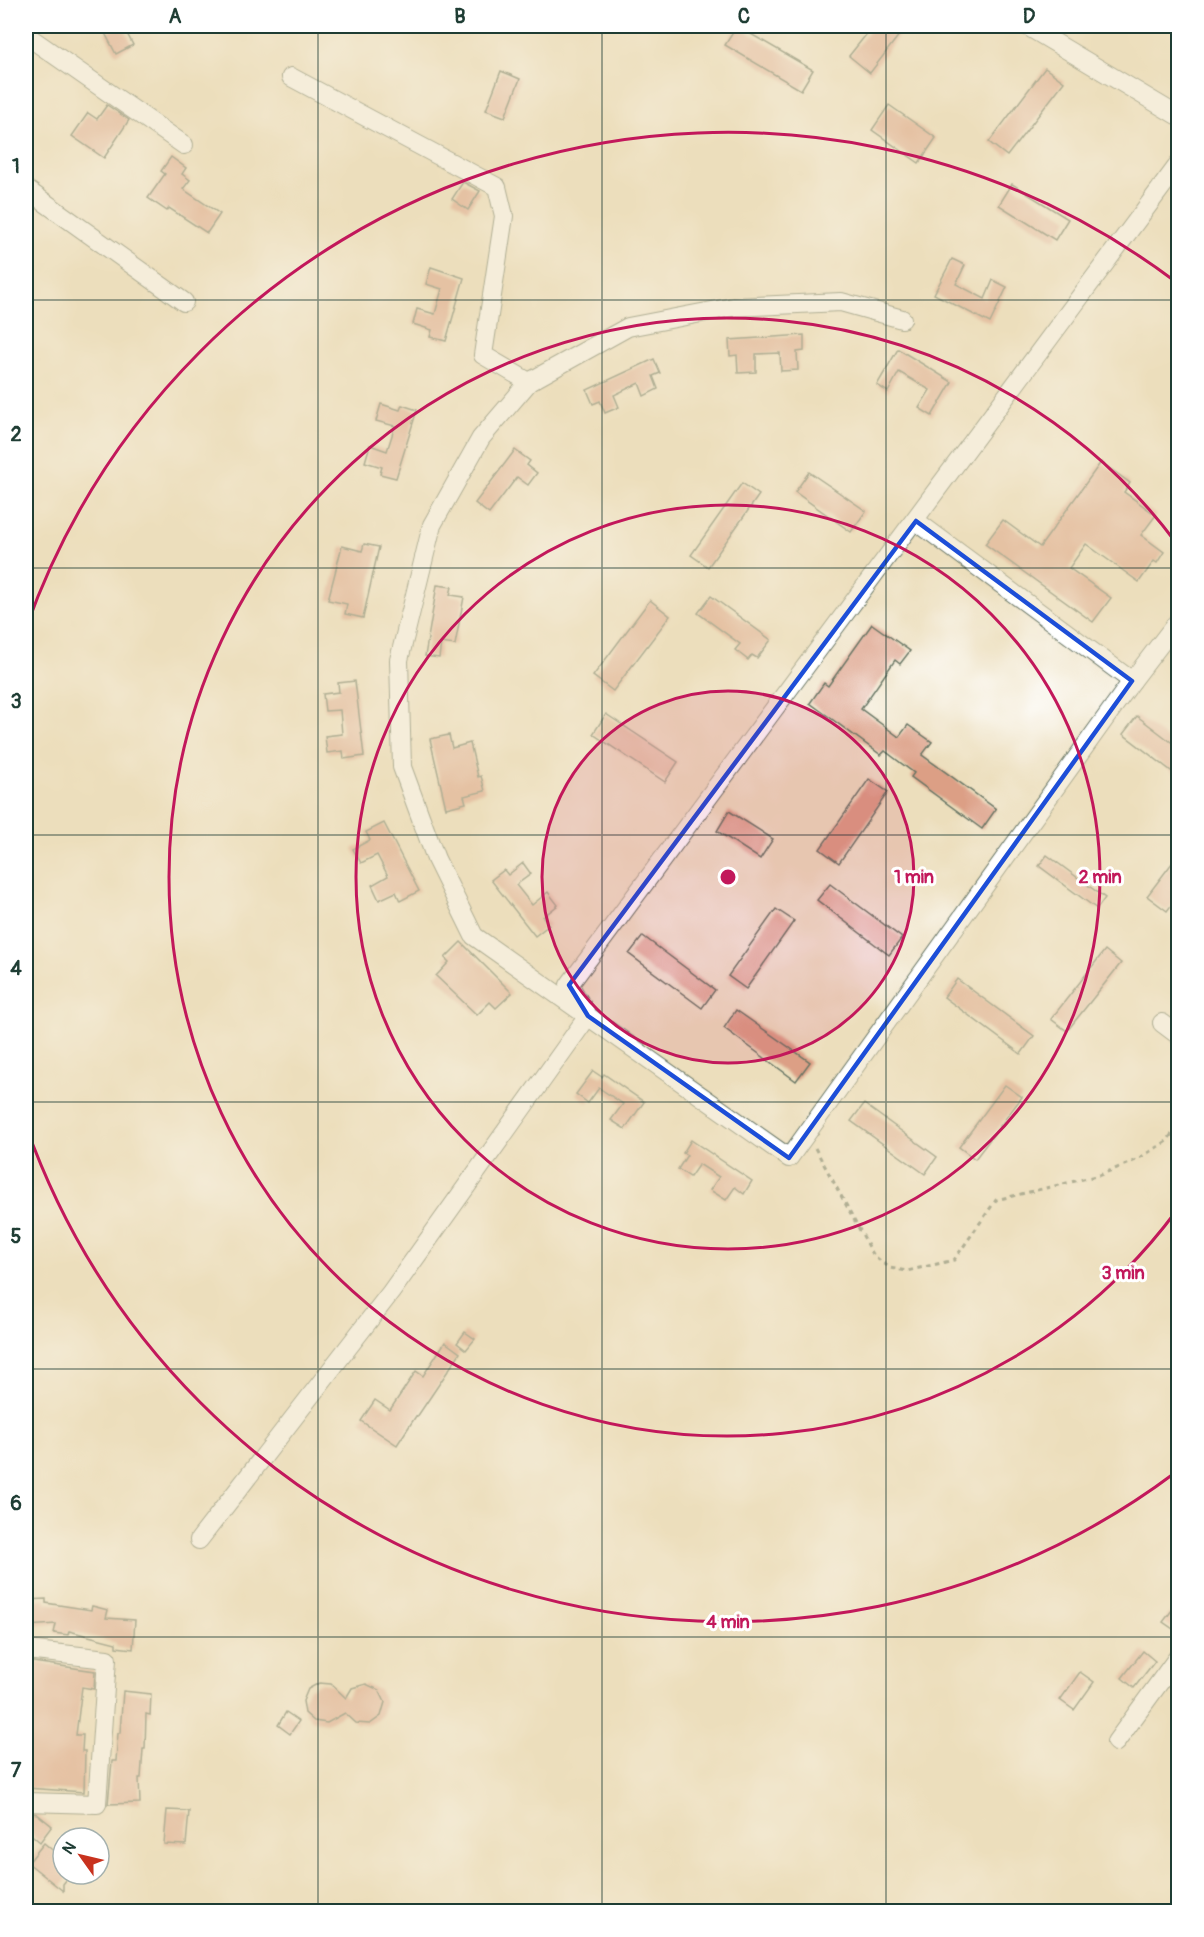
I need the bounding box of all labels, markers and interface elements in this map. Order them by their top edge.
text: A [169,4,182,29]
text: B [454,4,466,29]
text: C [738,4,750,29]
text: D [1023,4,1036,29]
text: 1 [12,154,20,179]
text: 2 [10,422,22,447]
text: 3 [10,689,22,714]
text: 1 min [894,866,934,889]
text: 2 min [1078,866,1122,889]
centre of rings [718,867,738,887]
text: 4 [10,956,22,981]
text: 5 [11,1224,22,1249]
text: 3 min [1101,1262,1145,1285]
text: 6 [10,1491,22,1516]
text: 4 min [706,1611,750,1634]
text: 7 [11,1758,22,1783]
north arrow [51,1826,111,1886]
text: N [58,1838,81,1858]

